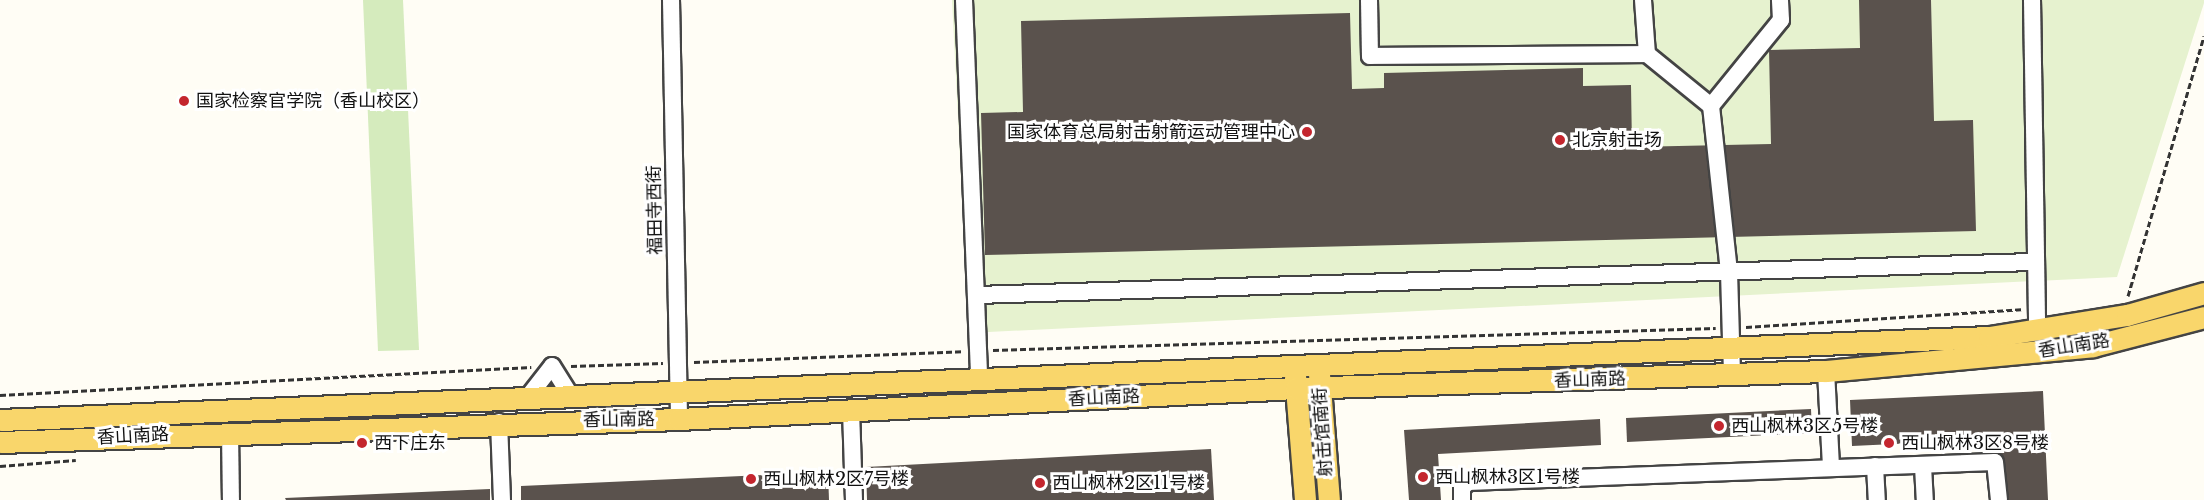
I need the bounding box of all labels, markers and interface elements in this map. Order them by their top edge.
place label: 国家检察官学院（香山校区） [196,90,430,112]
marker: 国家检察官学院（香山校区） [177,94,191,108]
place label: 国家体育总局射击射箭运动管理中心 [1007,121,1295,143]
marker: 国家体育总局射击射箭运动管理中心 [1300,125,1314,139]
place label: 北京射击场 [1572,129,1662,151]
marker: 北京射击场 [1553,133,1567,147]
street label: 福田寺西街 [643,165,667,255]
street label: 香山南路 [2037,330,2111,362]
street label: 香山南路 [1554,368,1626,392]
street label: 香山南路 [1067,385,1141,411]
street label: 射击馆南街 [1309,386,1337,478]
street label: 香山南路 [583,409,655,431]
place label: 西山枫林3区5号楼 [1731,415,1878,437]
marker: 西山枫林3区5号楼 [1712,419,1726,433]
street label: 香山南路 [96,423,170,449]
place label: 西下庄东 [374,432,446,454]
place label: 西山枫林3区8号楼 [1901,432,2049,454]
marker: 西下庄东 [355,436,369,450]
marker: 西山枫林3区8号楼 [1882,436,1896,450]
place label: 西山枫林3区1号楼 [1435,466,1580,488]
place label: 西山枫林2区7号楼 [763,468,909,490]
marker: 西山枫林3区1号楼 [1416,470,1430,484]
marker: 西山枫林2区7号楼 [744,472,758,486]
place label: 西山枫林2区11号楼 [1052,472,1205,494]
marker: 西山枫林2区11号楼 [1033,476,1047,490]

